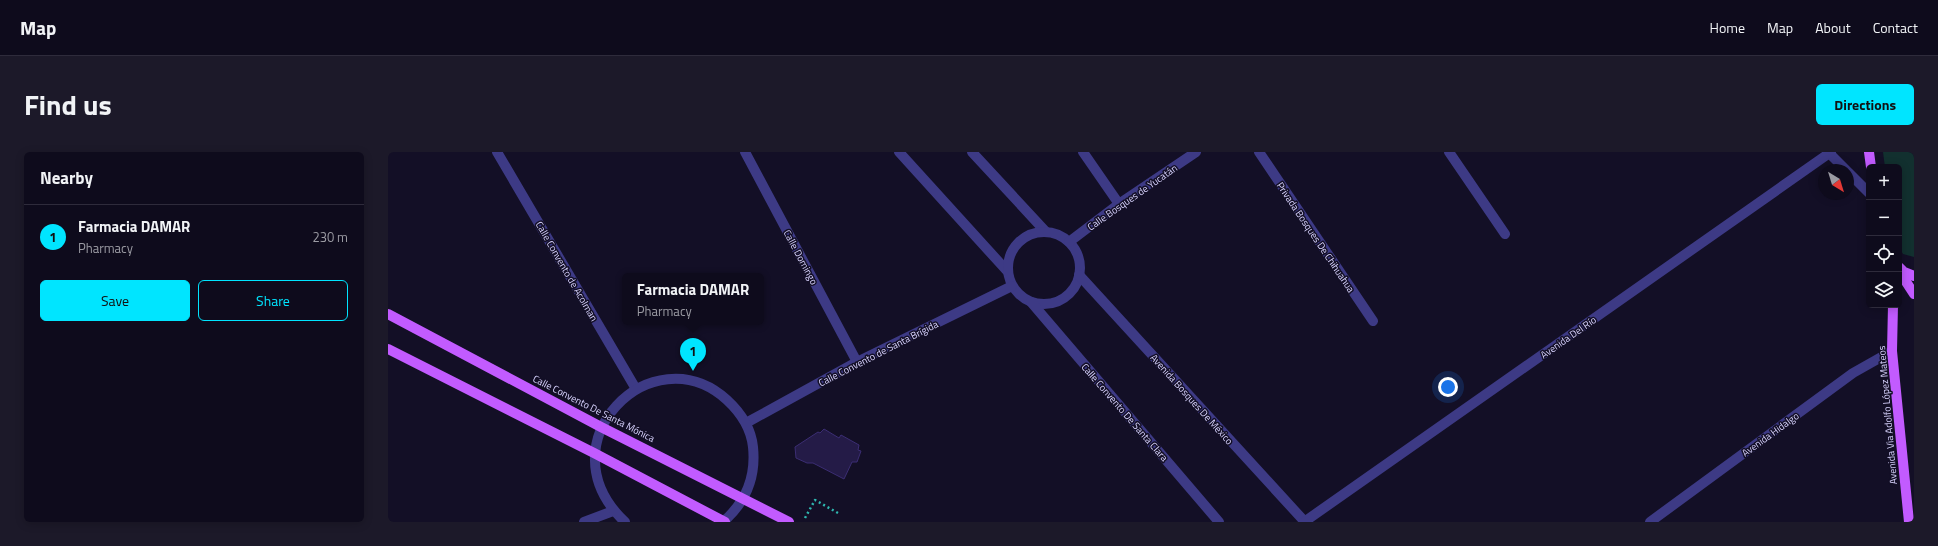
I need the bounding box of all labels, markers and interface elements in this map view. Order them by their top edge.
text: Map [20,13,56,42]
text: Home [1710,17,1745,38]
text: Map [1767,17,1793,38]
text: About [1815,17,1851,38]
text: Contact [1873,17,1918,38]
text: Find us [24,83,112,126]
button: Directions [1816,84,1914,125]
street label: Calle Bosques de Yucatán [1084,161,1180,234]
north arrow [1818,164,1854,200]
map controls [1866,164,1902,308]
button: + [1866,164,1902,200]
text: Nearby [40,165,93,191]
street label: Privada Bosques De Chihuahua [1273,179,1358,296]
button: − [1866,200,1902,236]
text: Farmacia DAMAR [78,215,190,238]
street label: Calle Convento de Acolman [532,218,601,324]
text: 1 [49,227,57,247]
text: 230 m [312,227,348,247]
street label: Calle Domingo [780,227,821,287]
button: locate [1866,236,1902,272]
text: Pharmacy [78,238,133,258]
button: layers [1866,272,1902,308]
popup [622,273,764,325]
text: Farmacia DAMAR [637,278,749,301]
button: Save [40,280,190,321]
button: Share [198,280,348,321]
text: Pharmacy [637,301,692,321]
street label: Avenida Del Río [1537,313,1599,362]
street label: Calle Convento de Santa Brígida [816,317,941,390]
pin: 1 [680,338,706,371]
street label: Avenida Via Adolfo López Mateos [1874,345,1901,485]
street label: Avenida Bosques De México [1147,351,1237,448]
street label: Calle Convento De Santa Clara [1078,360,1172,465]
street label: Calle Convento De Santa Mónica [530,371,657,446]
your location [1438,377,1458,397]
street label: Avenida Hidalgo [1739,408,1802,460]

